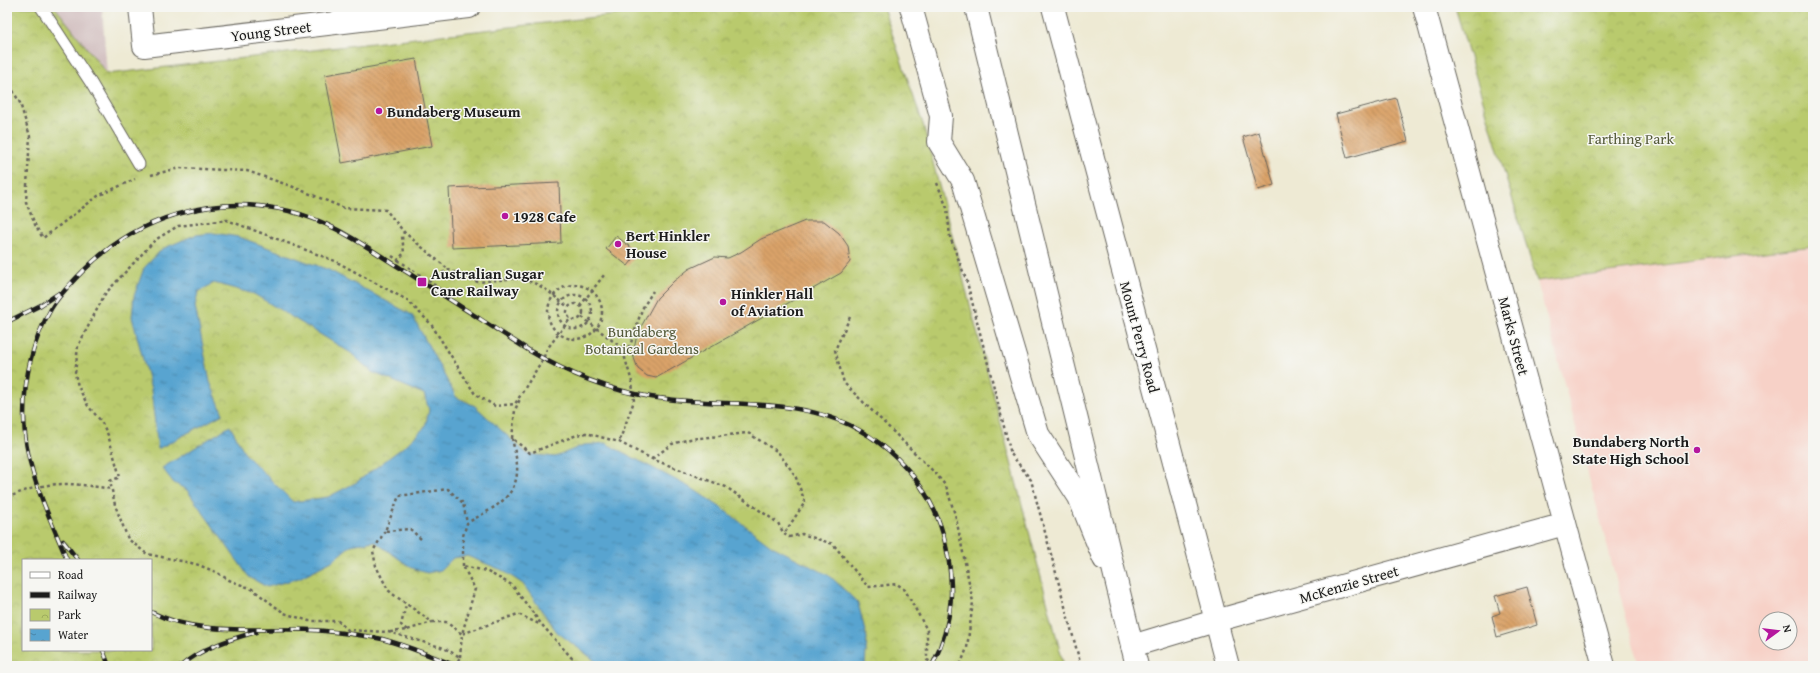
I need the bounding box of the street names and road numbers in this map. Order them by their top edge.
street label: Young Street [230,16,313,46]
street label: Mount Perry Road [1115,279,1165,395]
street label: Marks Street [1493,294,1535,378]
street label: McKenzie Street [1297,560,1402,608]

